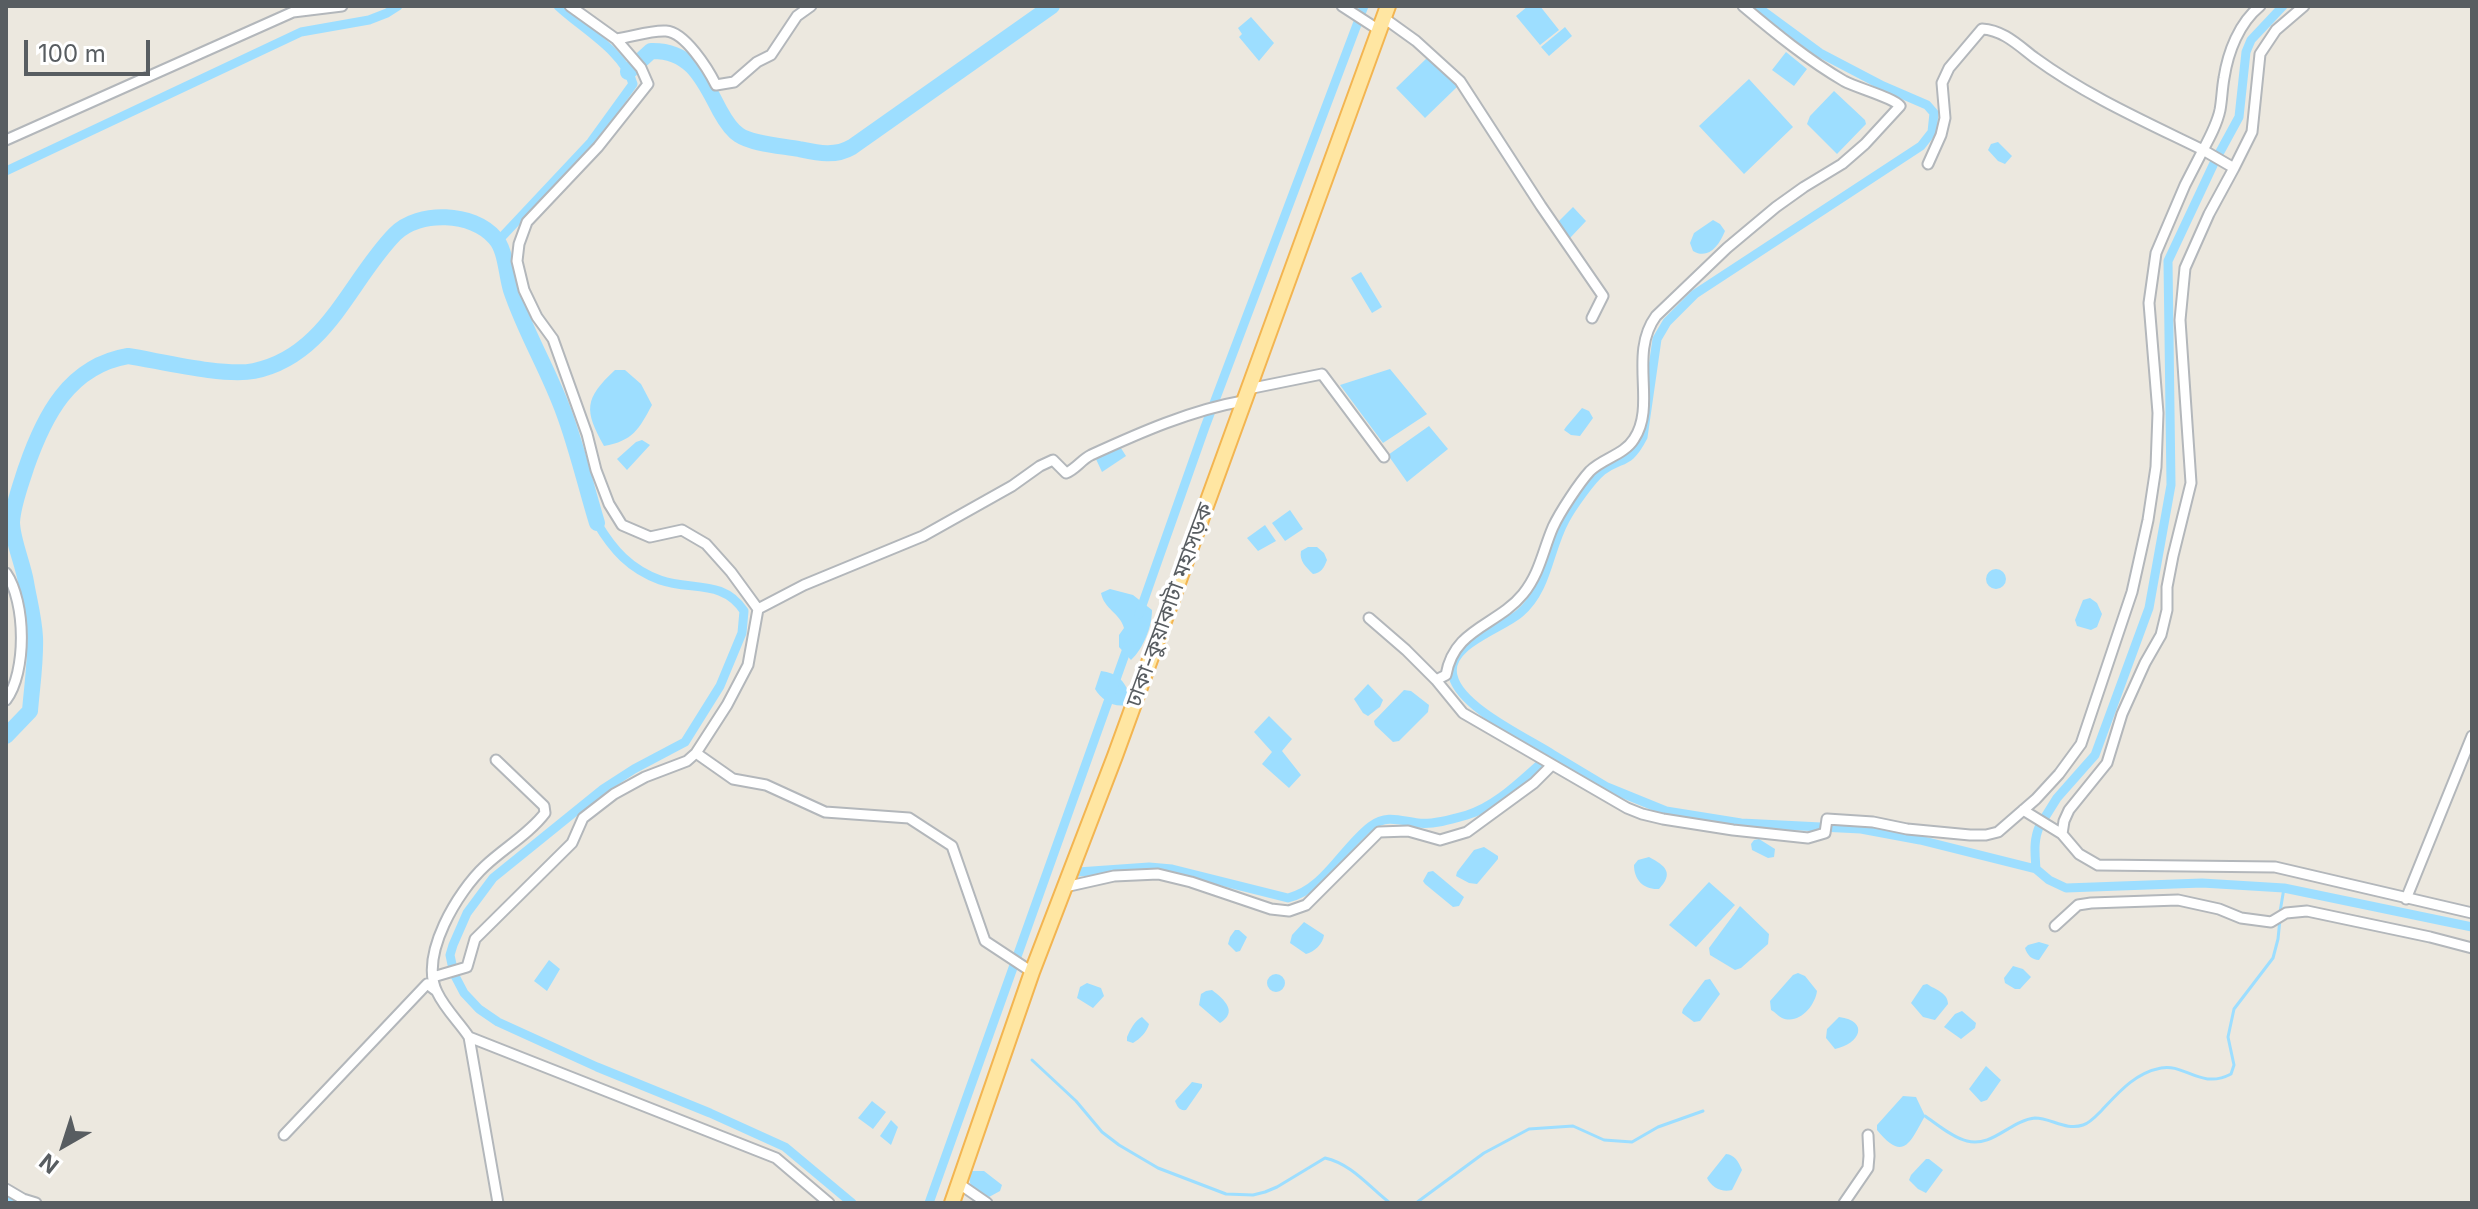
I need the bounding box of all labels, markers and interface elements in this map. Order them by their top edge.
scale bar [28,24,154,74]
text: 100 m [38,39,106,68]
street label: ঢাকা-কুয়াকাটা মহাসড়ক [1121,500,1219,710]
north arrow [24,1105,104,1185]
text: N [34,1148,64,1179]

